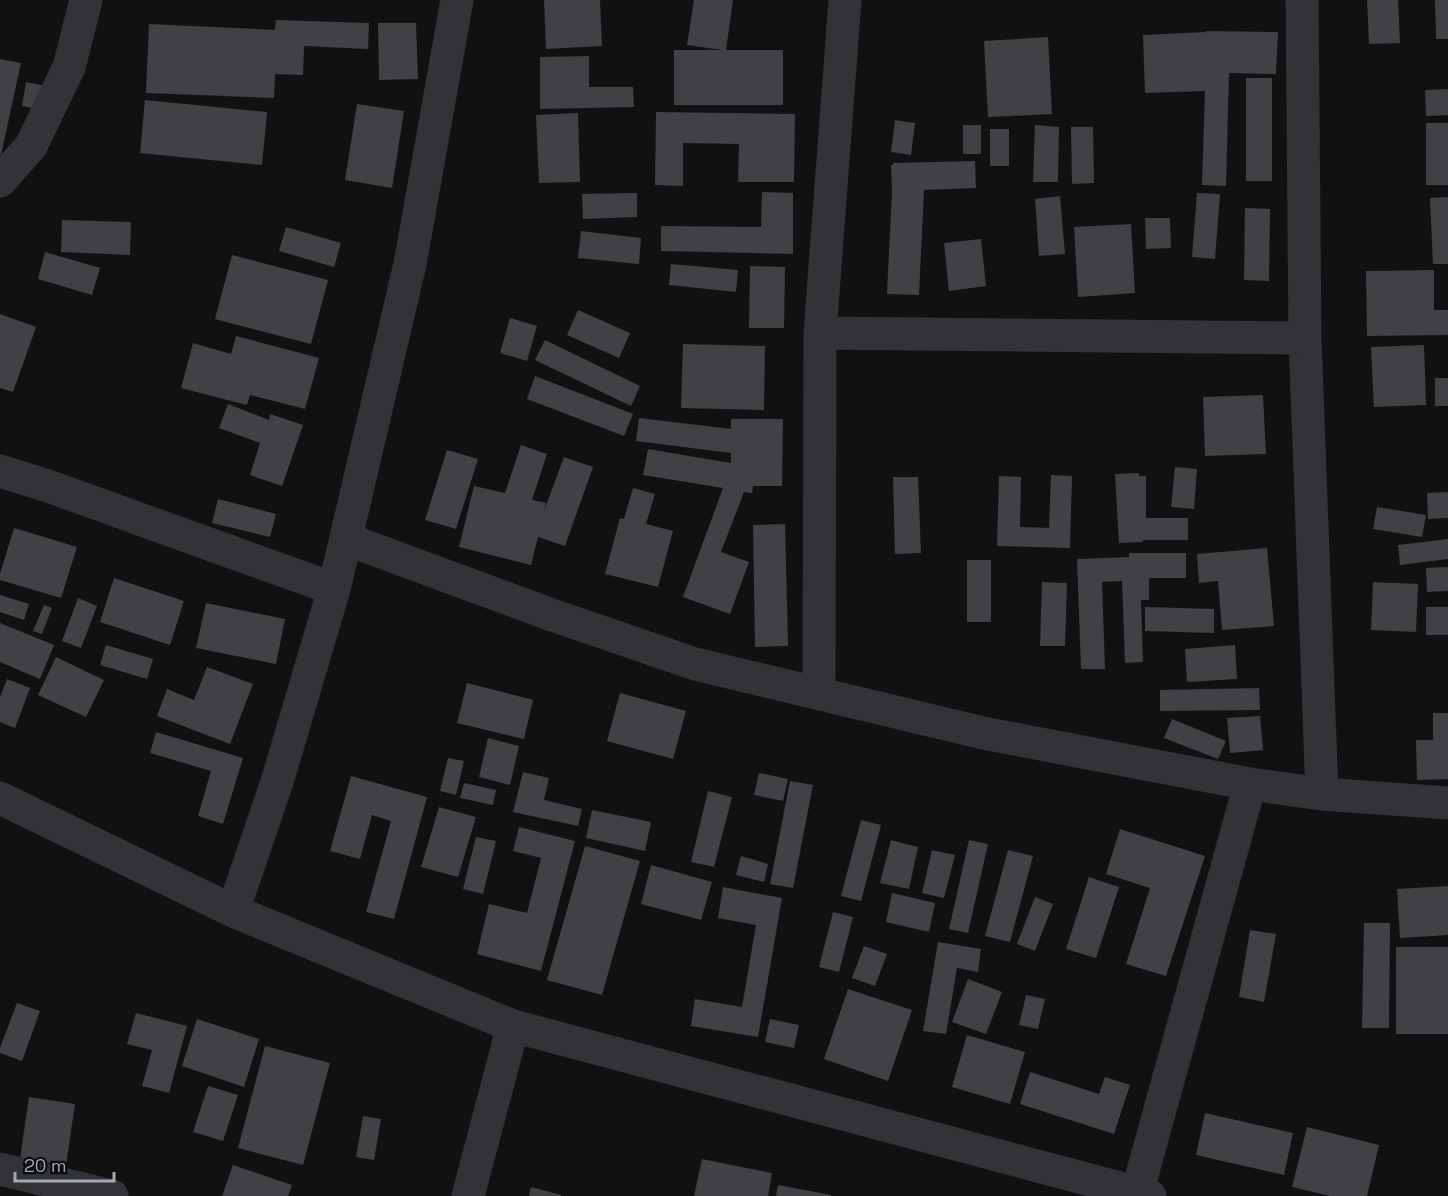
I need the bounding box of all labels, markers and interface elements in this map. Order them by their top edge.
scale bar [15,1145,114,1183]
text: 20 m [24,1154,67,1177]

